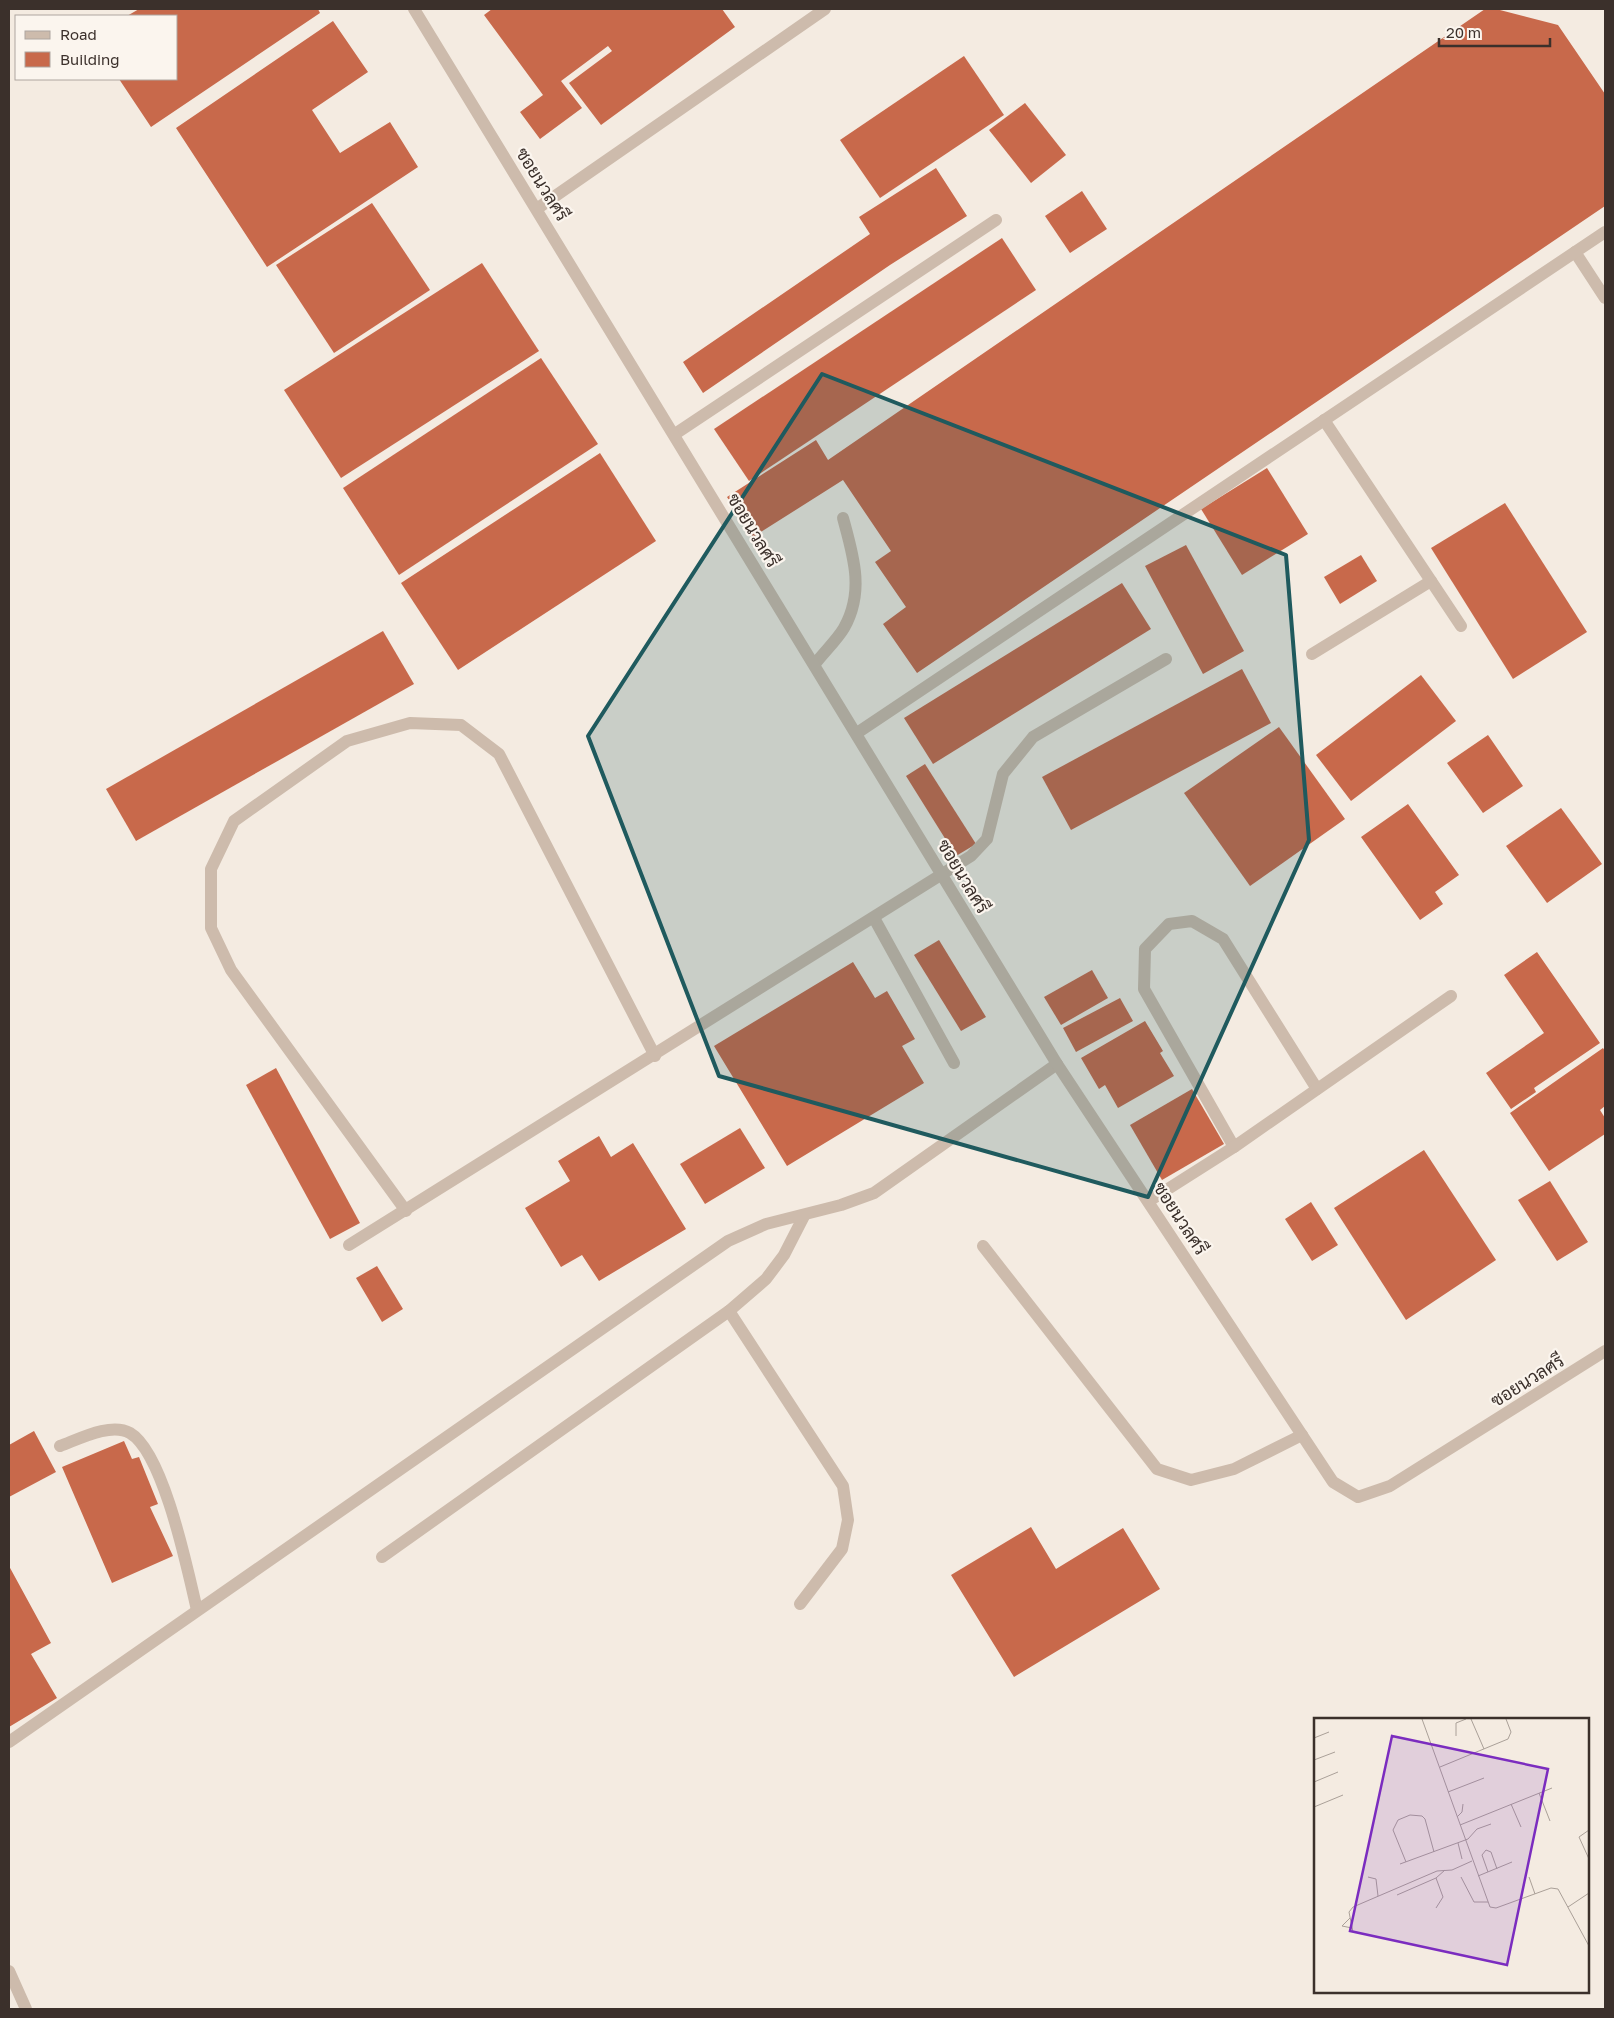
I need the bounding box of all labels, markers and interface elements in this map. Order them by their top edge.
legend [15,15,178,80]
scale bar [1439,15,1550,47]
text: 20 m [1446,23,1481,41]
text: Road [60,25,97,43]
text: Building [60,50,120,68]
street label: ซอยนวลศรี [512,143,575,225]
street label: ซอยนวลศรี [723,488,786,571]
street label: ซอยนวลศรี [933,834,996,917]
street label: ซอยนวลศรี [1149,1177,1214,1259]
street label: ซอยนวลศรี [1486,1348,1568,1411]
inset map [1314,1718,1589,1993]

